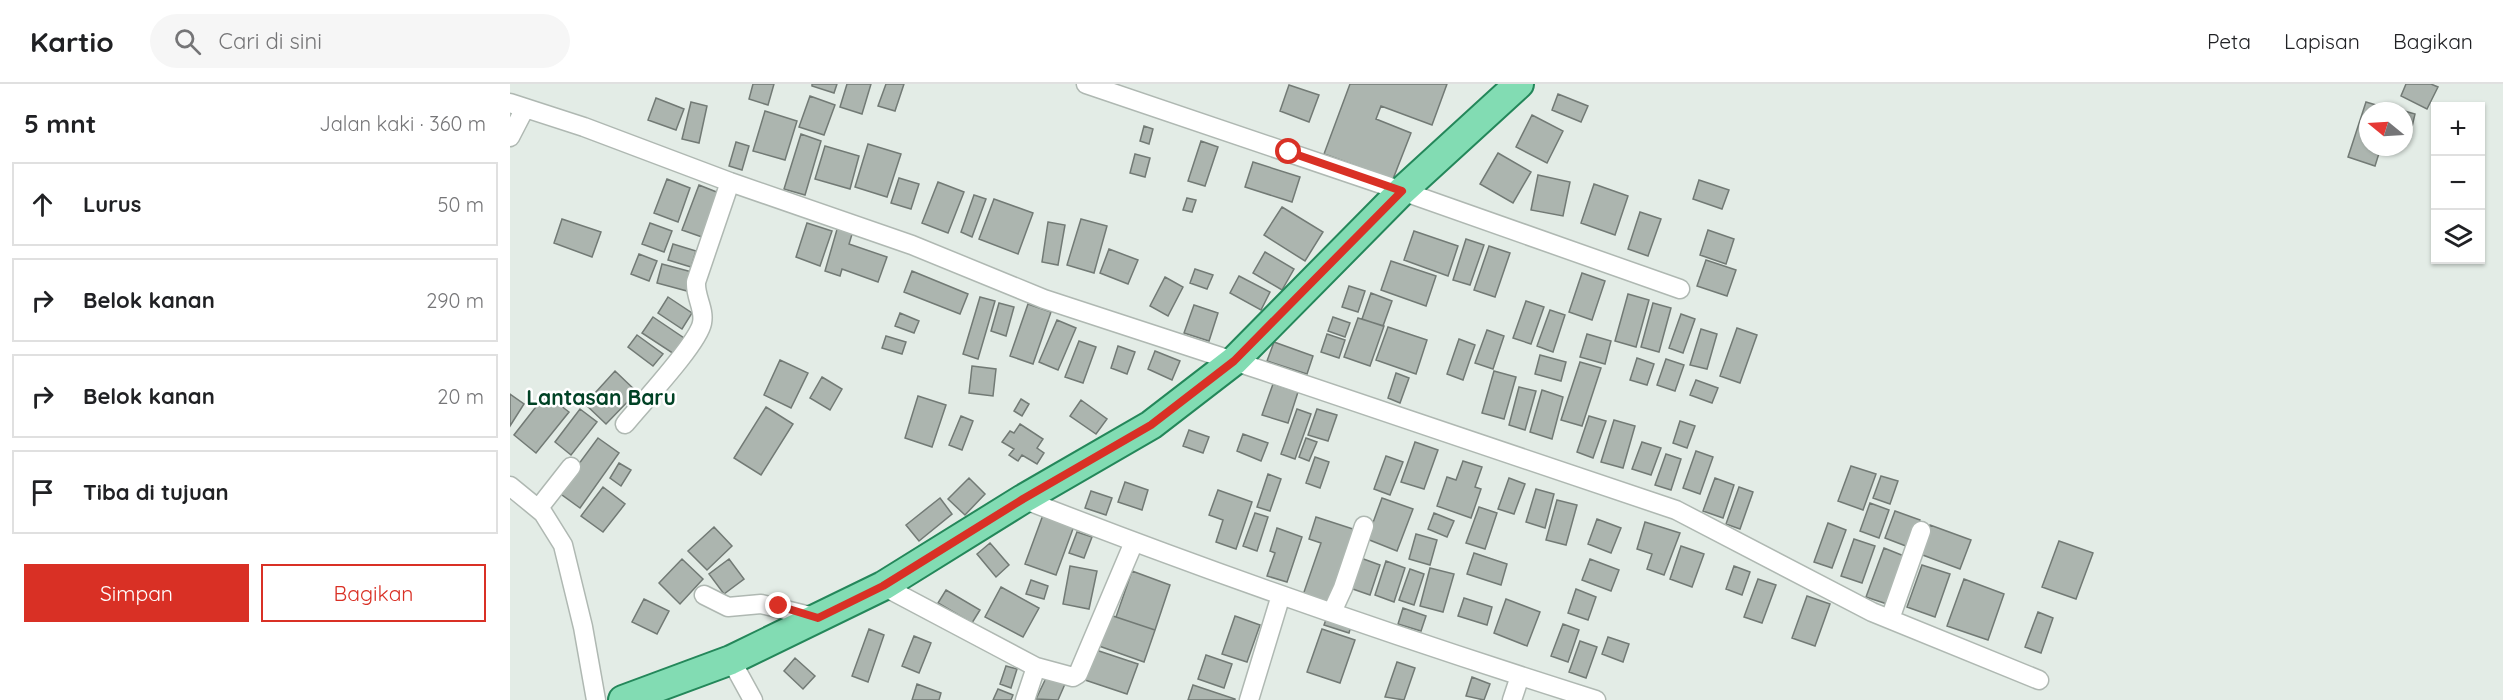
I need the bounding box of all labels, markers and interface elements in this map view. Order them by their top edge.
search box [150,14,570,68]
text: Kartio [30,24,114,59]
icon: search [171,25,204,58]
text: Cari di sini [219,27,322,55]
text: Peta [2207,28,2251,54]
text: Lapisan [2284,28,2360,54]
text: Bagikan [2393,28,2473,54]
north arrow [2359,102,2413,156]
map controls [2431,102,2485,264]
button: + [2431,102,2485,156]
text: 5 mnt [24,107,96,140]
text: Jalan kaki · 360 m [319,111,486,136]
route start [1275,138,1301,164]
button: − [2431,156,2485,210]
icon: ahead [26,188,59,221]
text: Lurus [83,190,141,218]
text: 50 m [438,192,484,217]
button: layers [2431,210,2485,264]
icon: right [26,284,59,317]
text: Belok kanan [83,286,215,314]
text: 290 m [426,288,484,313]
icon: right [26,380,59,413]
text: Belok kanan [83,382,215,410]
text: 20 m [437,384,484,409]
district label: Lantasan Baru [526,384,676,410]
icon: arrive [26,476,59,509]
text: Tiba di tujuan [83,478,229,506]
button: Simpan [24,564,249,622]
button: Bagikan [261,564,486,622]
route end [765,592,791,618]

